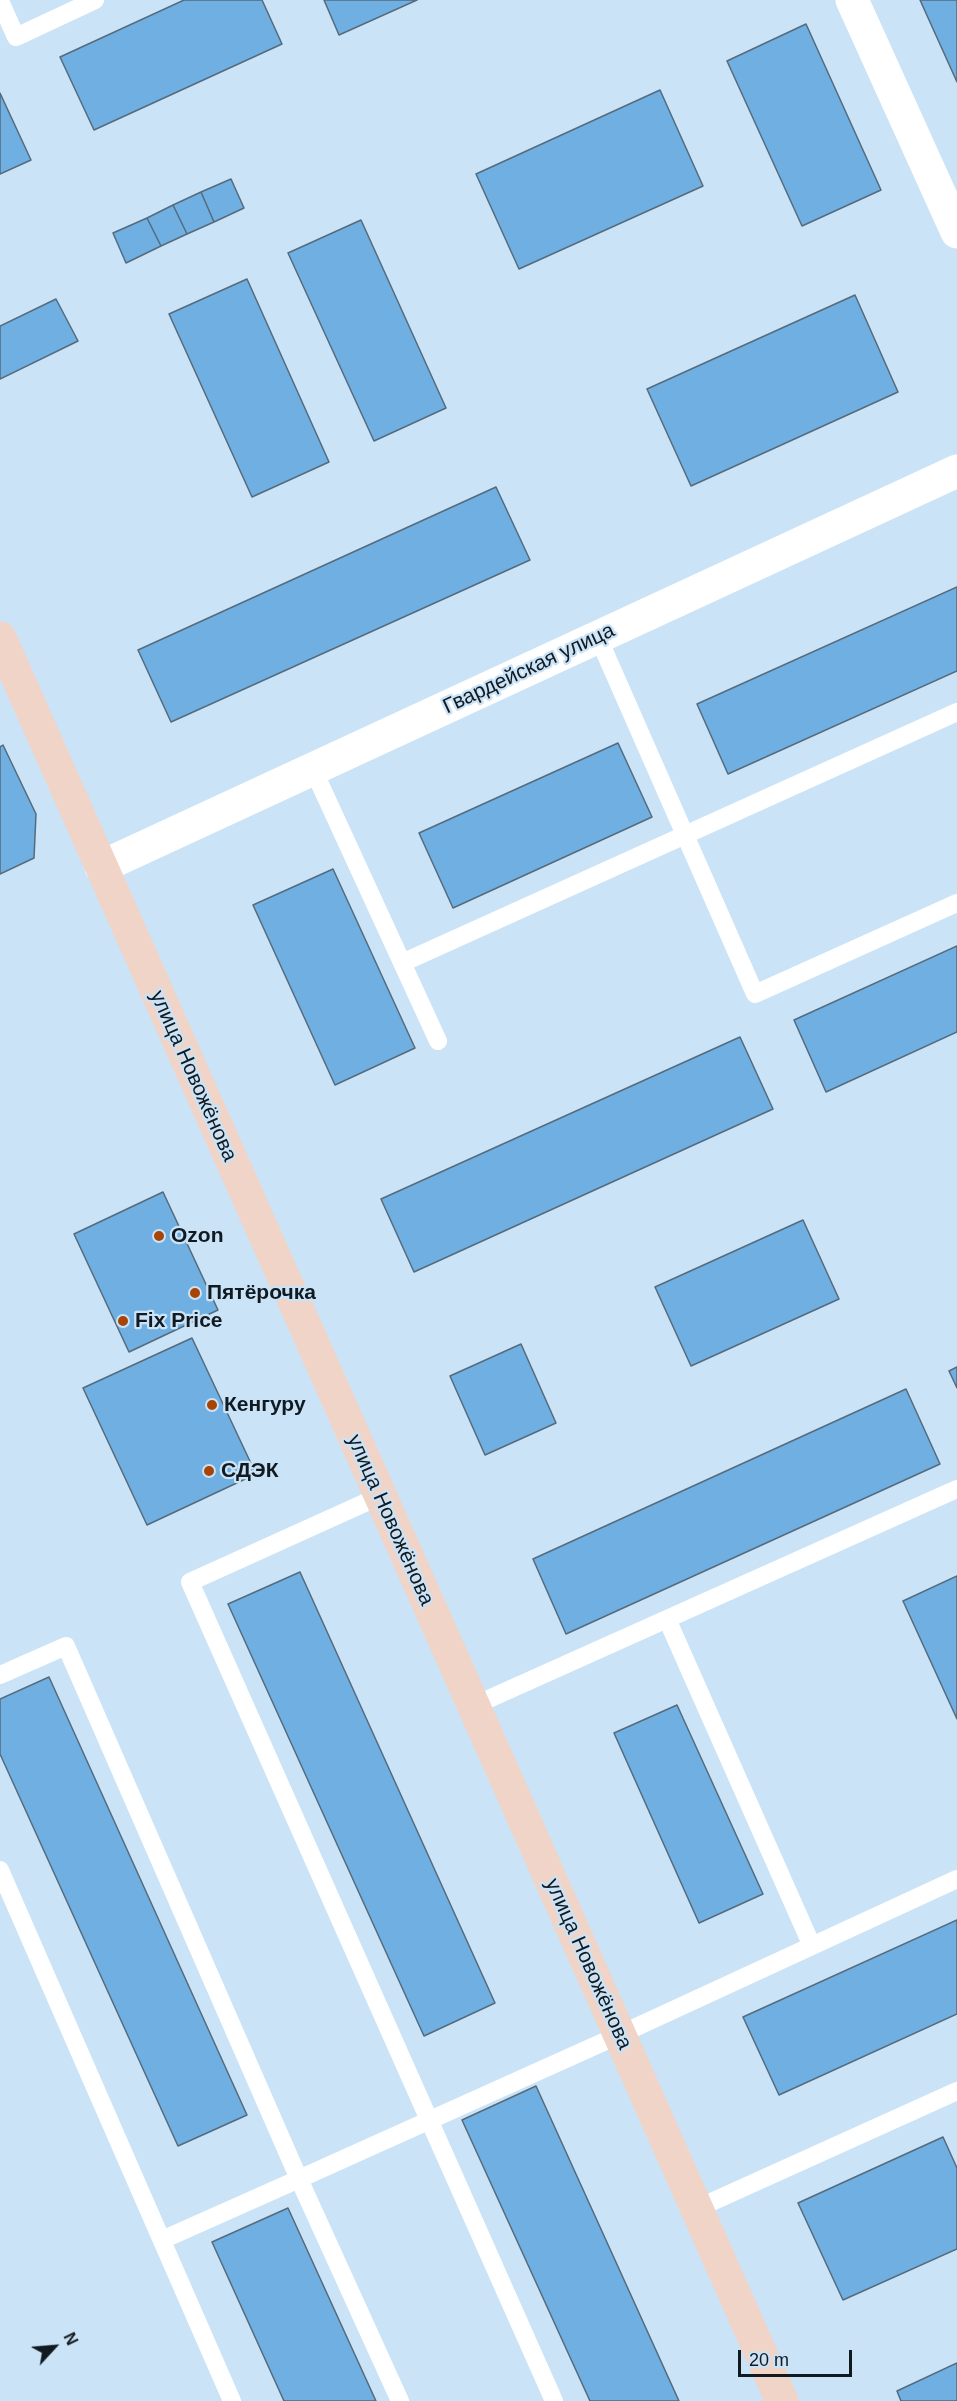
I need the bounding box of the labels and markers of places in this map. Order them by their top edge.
place label: Ozon [171,1223,223,1249]
marker: Ozon [152,1229,166,1243]
place label: Пятёрочка [207,1280,316,1306]
marker: Пятёрочка [188,1286,202,1300]
place label: Fix Price [135,1308,223,1334]
marker: Fix Price [116,1314,130,1328]
place label: Кенгуру [224,1392,306,1418]
marker: Кенгуру [205,1398,219,1412]
place label: СДЭК [221,1458,279,1484]
marker: СДЭК [202,1464,216,1478]

